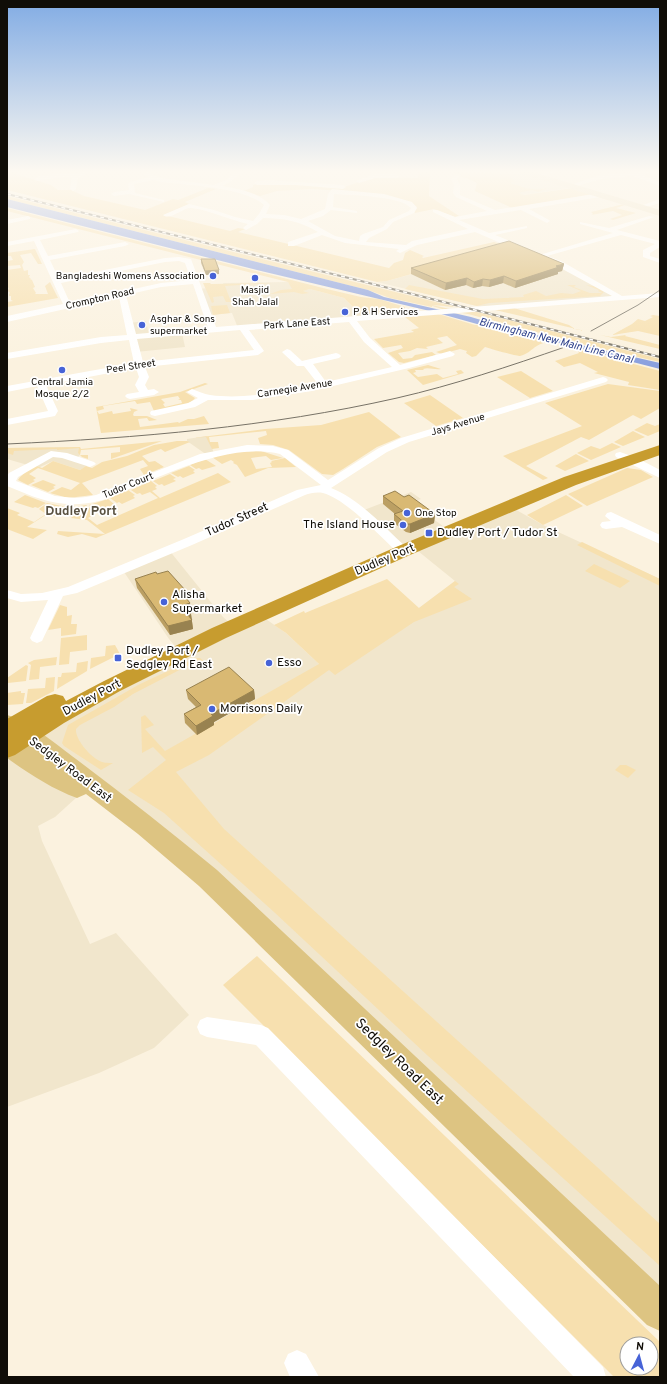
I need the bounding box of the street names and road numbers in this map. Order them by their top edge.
street label: Crompton Road [64,285,136,313]
street label: Park Lane East [263,315,331,333]
street label: Peel Street [105,357,157,377]
street label: Carnegie Avenue [256,377,334,401]
street label: Jays Avenue [429,411,487,439]
street label: Tudor Court [101,470,156,502]
street label: Tudor Street [203,499,271,541]
street label: Dudley Port [353,540,417,580]
street label: Dudley Port [60,676,124,720]
street label: Sedgley Road East [25,734,115,806]
street label: Sedgley Road East [351,1015,447,1109]

